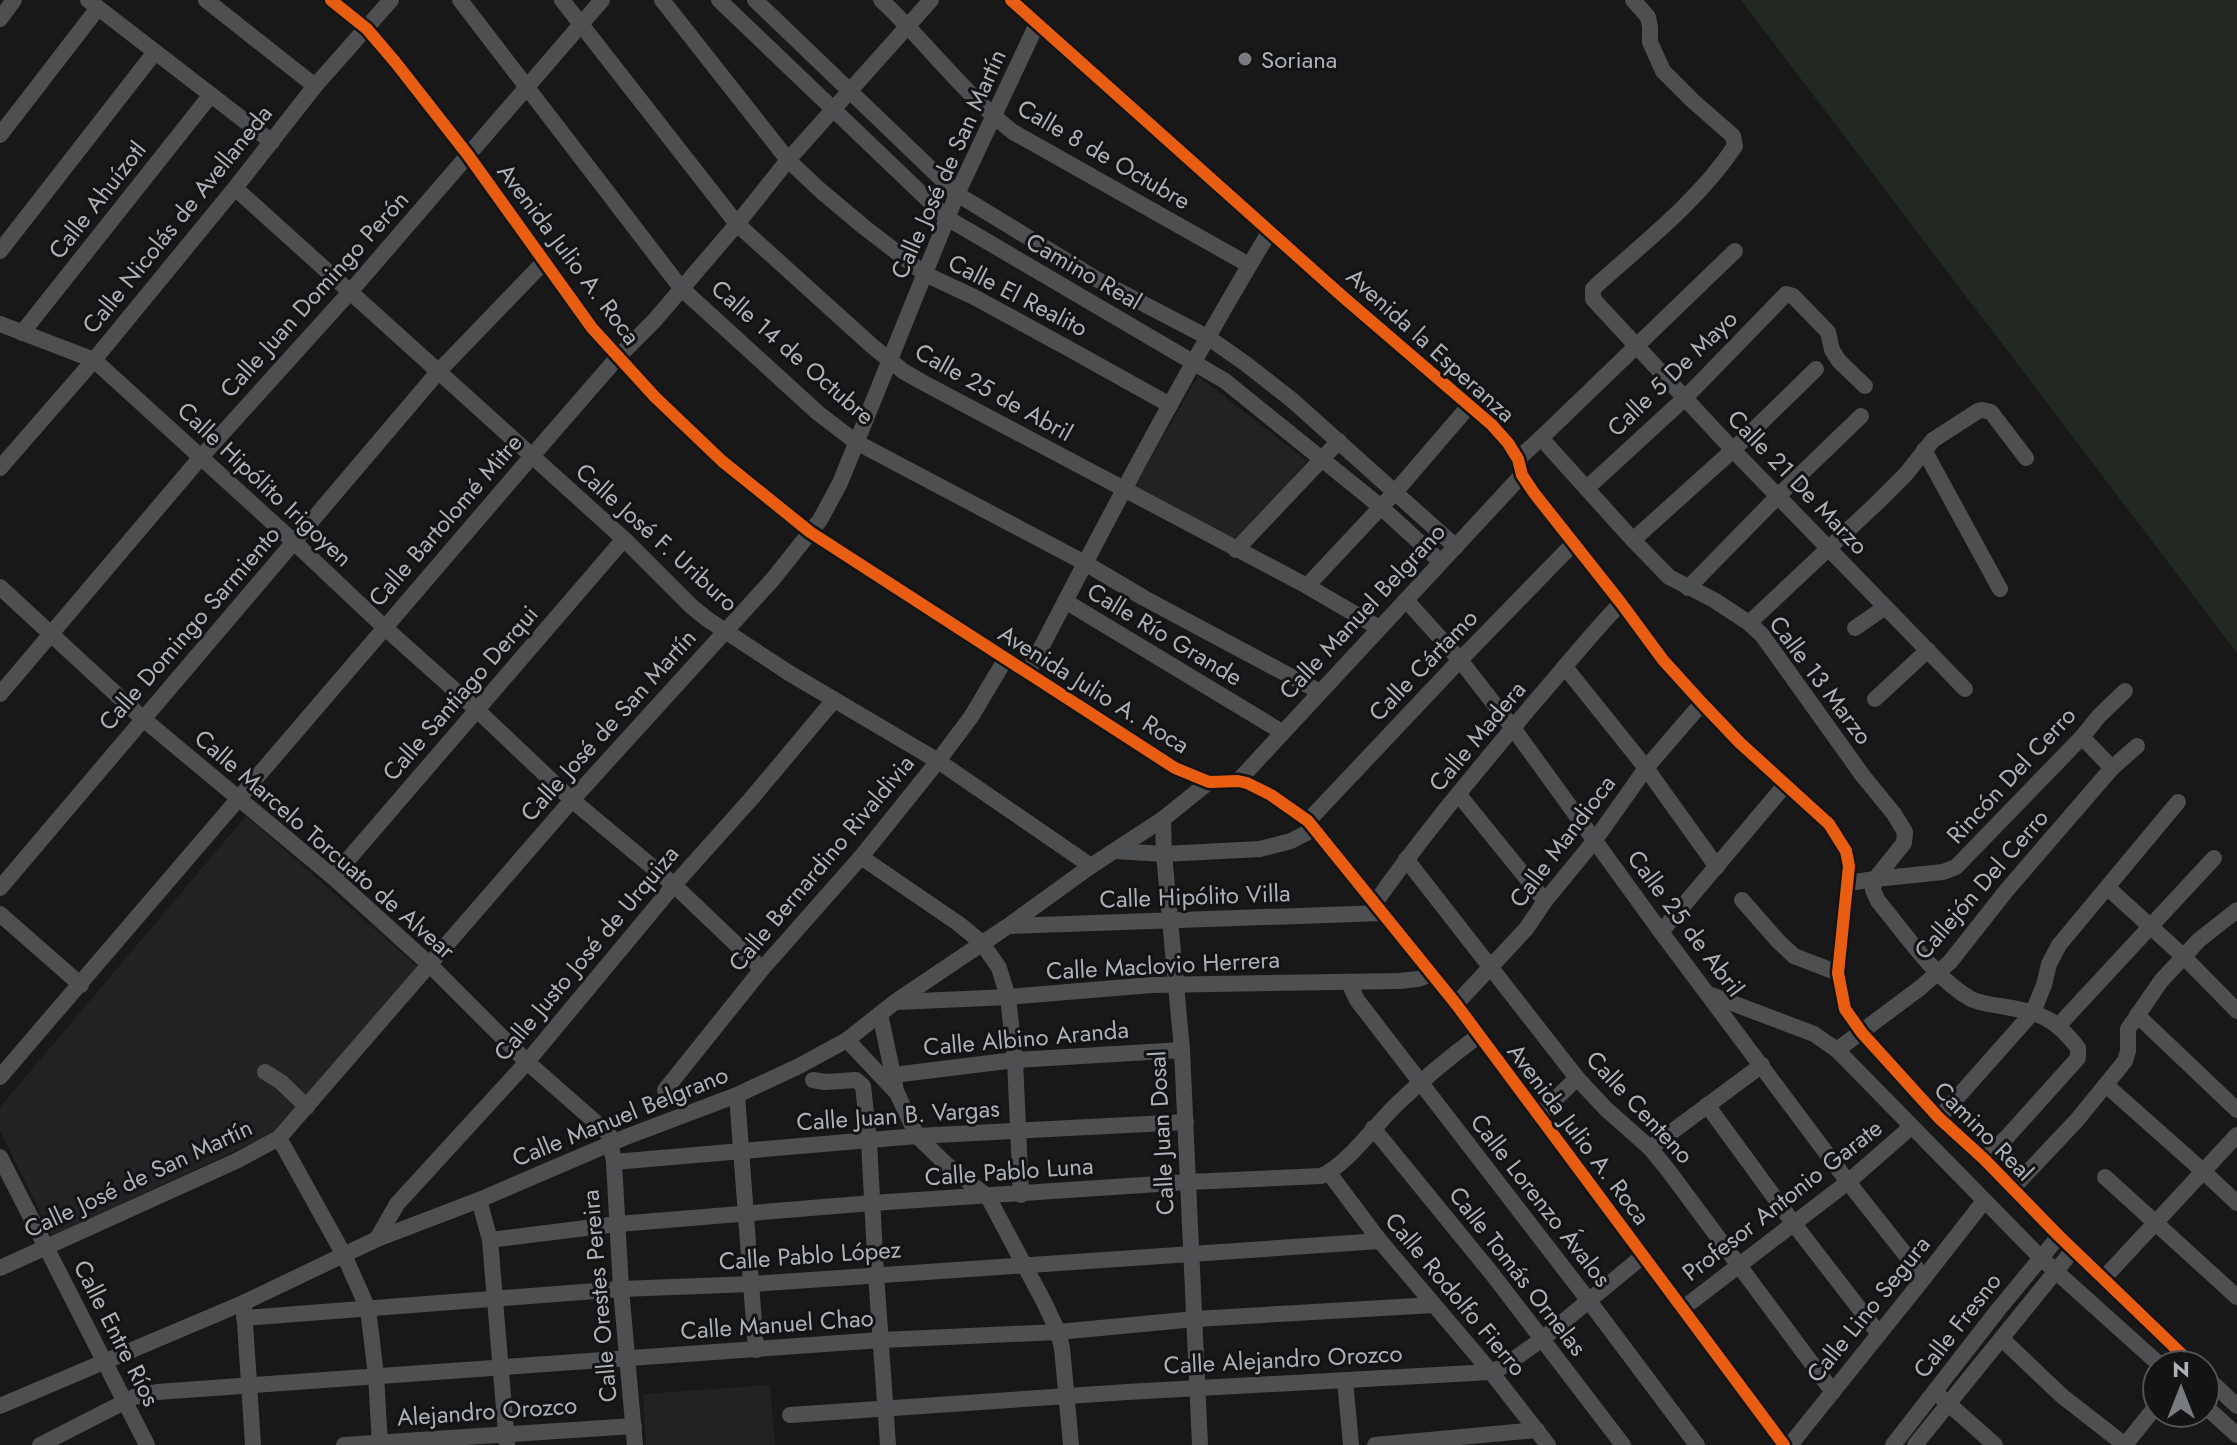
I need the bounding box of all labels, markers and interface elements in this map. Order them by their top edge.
place label: Soriana [1261,42,1337,77]
street label: Calle José de San Martín [882,43,1014,285]
marker: Soriana [1236,50,1254,68]
street label: Calle 8 de Octubre [1011,90,1197,218]
street label: Calle Nicolás de Avellaneda [74,97,280,341]
street label: Calle Ahuízotl [40,134,154,266]
street label: Avenida Julio A. Roca [489,156,649,352]
street label: Calle Juan Domingo Perón [211,183,417,405]
street label: Camino Real [1020,224,1148,318]
street label: Calle El Realito [942,245,1094,345]
street label: Avenida la Esperanza [1339,260,1523,430]
street label: Calle 14 de Octubre [704,271,882,433]
street label: Calle 5 De Mayo [1599,302,1745,444]
street label: Calle 25 de Abril [909,334,1079,450]
street label: Calle Hipólito Irigoyen [169,393,361,575]
street label: Calle 21 De Marzo [1719,402,1877,562]
street label: Calle Bartolomé Mitre [360,426,530,614]
street label: Calle José F. Uriburo [568,454,746,620]
street label: Calle Manuel Belgrano [1271,515,1453,707]
street label: Calle Domingo Sarmiento [90,518,288,738]
street label: Calle Río Grande [1081,574,1249,694]
street label: Calle Santiago Derqui [374,598,546,788]
street label: Calle Cártamo [1360,601,1486,729]
street label: Calle 13 Marzo [1761,608,1881,752]
street label: Avenida Julio A. Roca [992,616,1196,762]
street label: Calle José de San Martín [512,621,704,829]
street label: Calle Madera [1420,673,1534,799]
street label: Rincón Del Cerro [1938,699,2084,851]
street label: Calle Marcelo Torcuato de Alvear [187,721,464,968]
street label: Calle Bernardino Rivaldivia [720,747,922,979]
street label: Calle Mandioca [1500,767,1624,915]
street label: Callejón Del Cerro [1906,801,2056,967]
street label: Calle Justo José de Urquiza [485,838,687,1068]
street label: Calle 25 de Abril [1619,842,1753,1004]
street label: Calle Hipólito Villa [1099,875,1291,917]
street label: Calle Maclovio Herrera [1045,941,1281,989]
street label: Calle Albino Aranda [922,1012,1130,1064]
street label: Avenida Julio A. Roca [1499,1036,1659,1232]
street label: Calle Centeno [1578,1042,1702,1172]
street label: Calle Juan Dosal [1139,1050,1183,1216]
street label: Calle Manuel Belgrano [507,1057,733,1175]
street label: Camino Real [1926,1073,2042,1189]
street label: Calle Juan B. Vargas [795,1090,1001,1140]
street label: Calle Lorenzo Ávalos [1462,1106,1620,1294]
street label: Calle José de San Martín [18,1110,258,1246]
street label: Profesor Antonio Garate [1674,1111,1890,1289]
street label: Calle Pablo Luna [923,1148,1095,1194]
street label: Calle Tomás Ornelas [1441,1179,1595,1363]
street label: Calle Orestes Pereira [572,1188,626,1404]
street label: Calle Rodolfo Fierro [1377,1204,1535,1384]
street label: Calle Lino Segura [1798,1228,1938,1390]
street label: Calle Pablo López [718,1231,902,1279]
street label: Calle Entre Ríos [65,1254,169,1412]
street label: Calle Fresno [1905,1265,2009,1385]
street label: Calle Manuel Chao [679,1300,875,1348]
street label: Calle Alejandro Orozco [1163,1335,1403,1383]
north arrow [2141,1349,2221,1429]
text: N [2172,1353,2190,1385]
street label: Alejandro Orozco [396,1387,578,1435]

